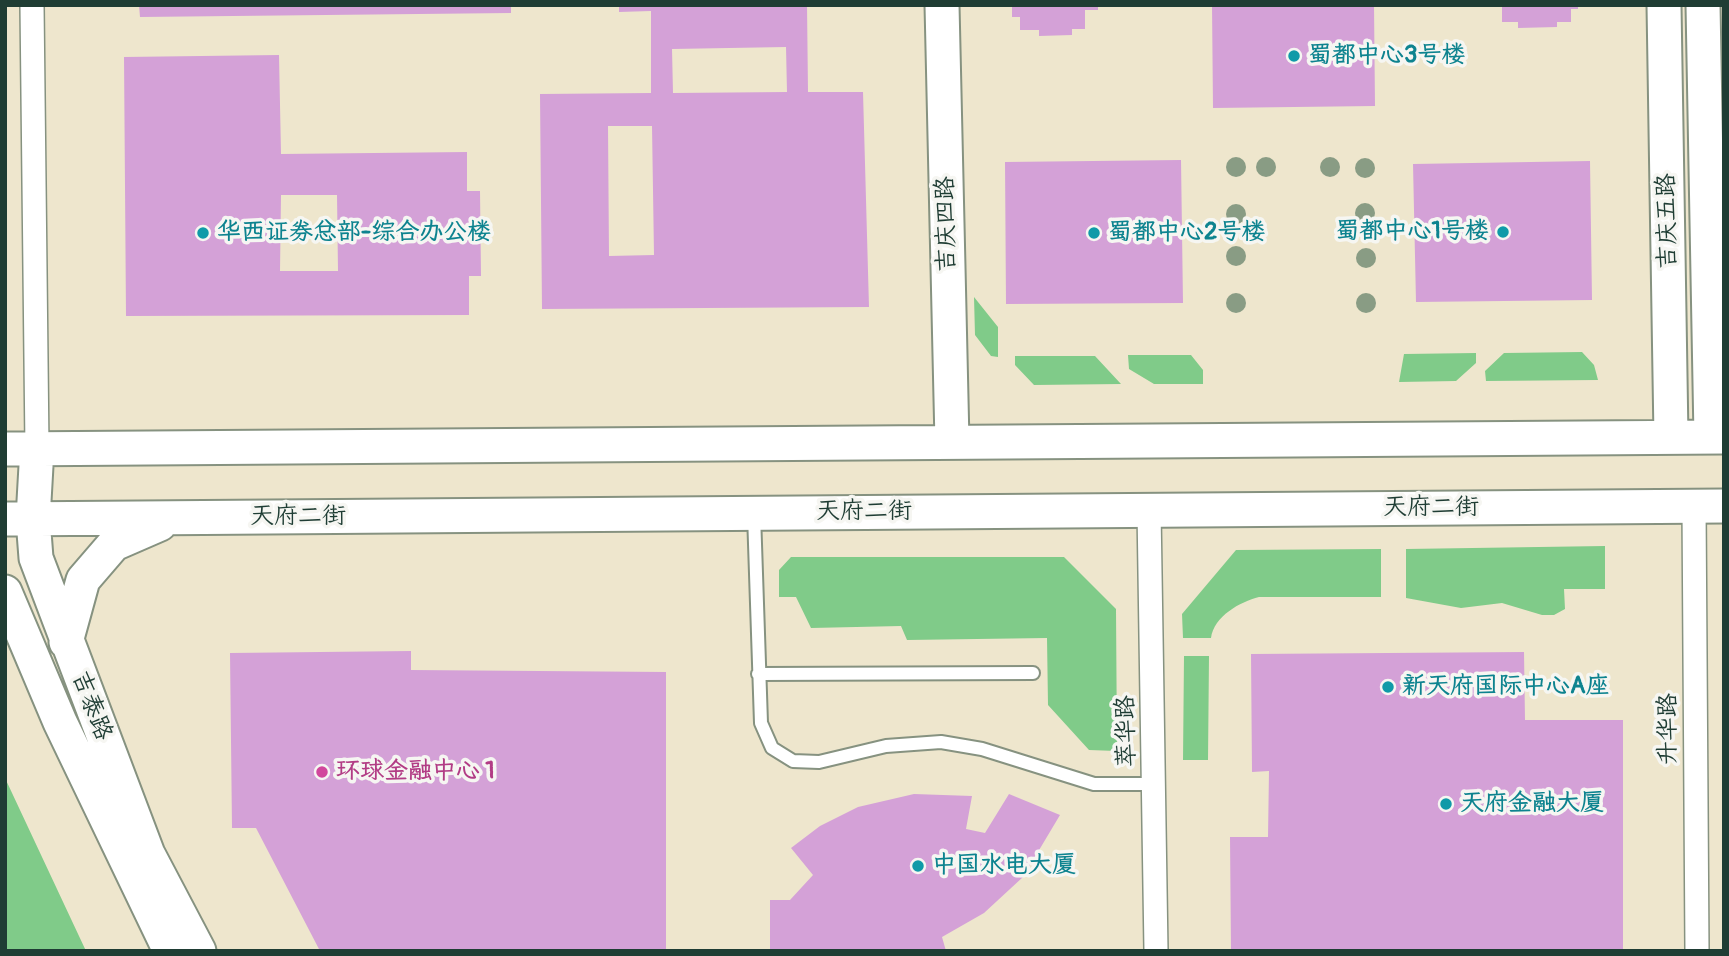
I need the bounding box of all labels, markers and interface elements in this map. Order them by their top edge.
place label: 蜀都中心3号楼 [1308,42,1465,70]
marker: 蜀都中心3号楼 [1286,48,1302,64]
street label: 吉庆五路 [1653,173,1683,269]
street label: 吉庆四路 [932,176,962,272]
place label: 蜀都中心1号楼 [1336,218,1489,246]
place label: 华西证券总部-综合办公楼 [217,219,491,247]
place label: 蜀都中心2号楼 [1108,219,1265,247]
marker: 蜀都中心1号楼 [1495,224,1511,240]
marker: 华西证券总部-综合办公楼 [195,225,211,241]
marker: 蜀都中心2号楼 [1086,225,1102,241]
street label: 天府二街 [1383,494,1479,522]
street label: 天府二街 [816,498,912,526]
street label: 天府二街 [250,503,346,531]
street label: 吉泰路 [65,667,117,745]
place label: 新天府国际中心A座 [1402,673,1610,701]
marker: 新天府国际中心A座 [1380,679,1396,695]
street label: 升华路 [1655,693,1683,765]
street label: 萃华路 [1112,695,1142,767]
place label: 环球金融中心 1 [336,758,495,786]
marker: 环球金融中心 1 [314,764,330,780]
place label: 天府金融大厦 [1460,790,1604,818]
marker: 天府金融大厦 [1438,796,1454,812]
place label: 中国水电大厦 [932,852,1076,880]
marker: 中国水电大厦 [910,858,926,874]

